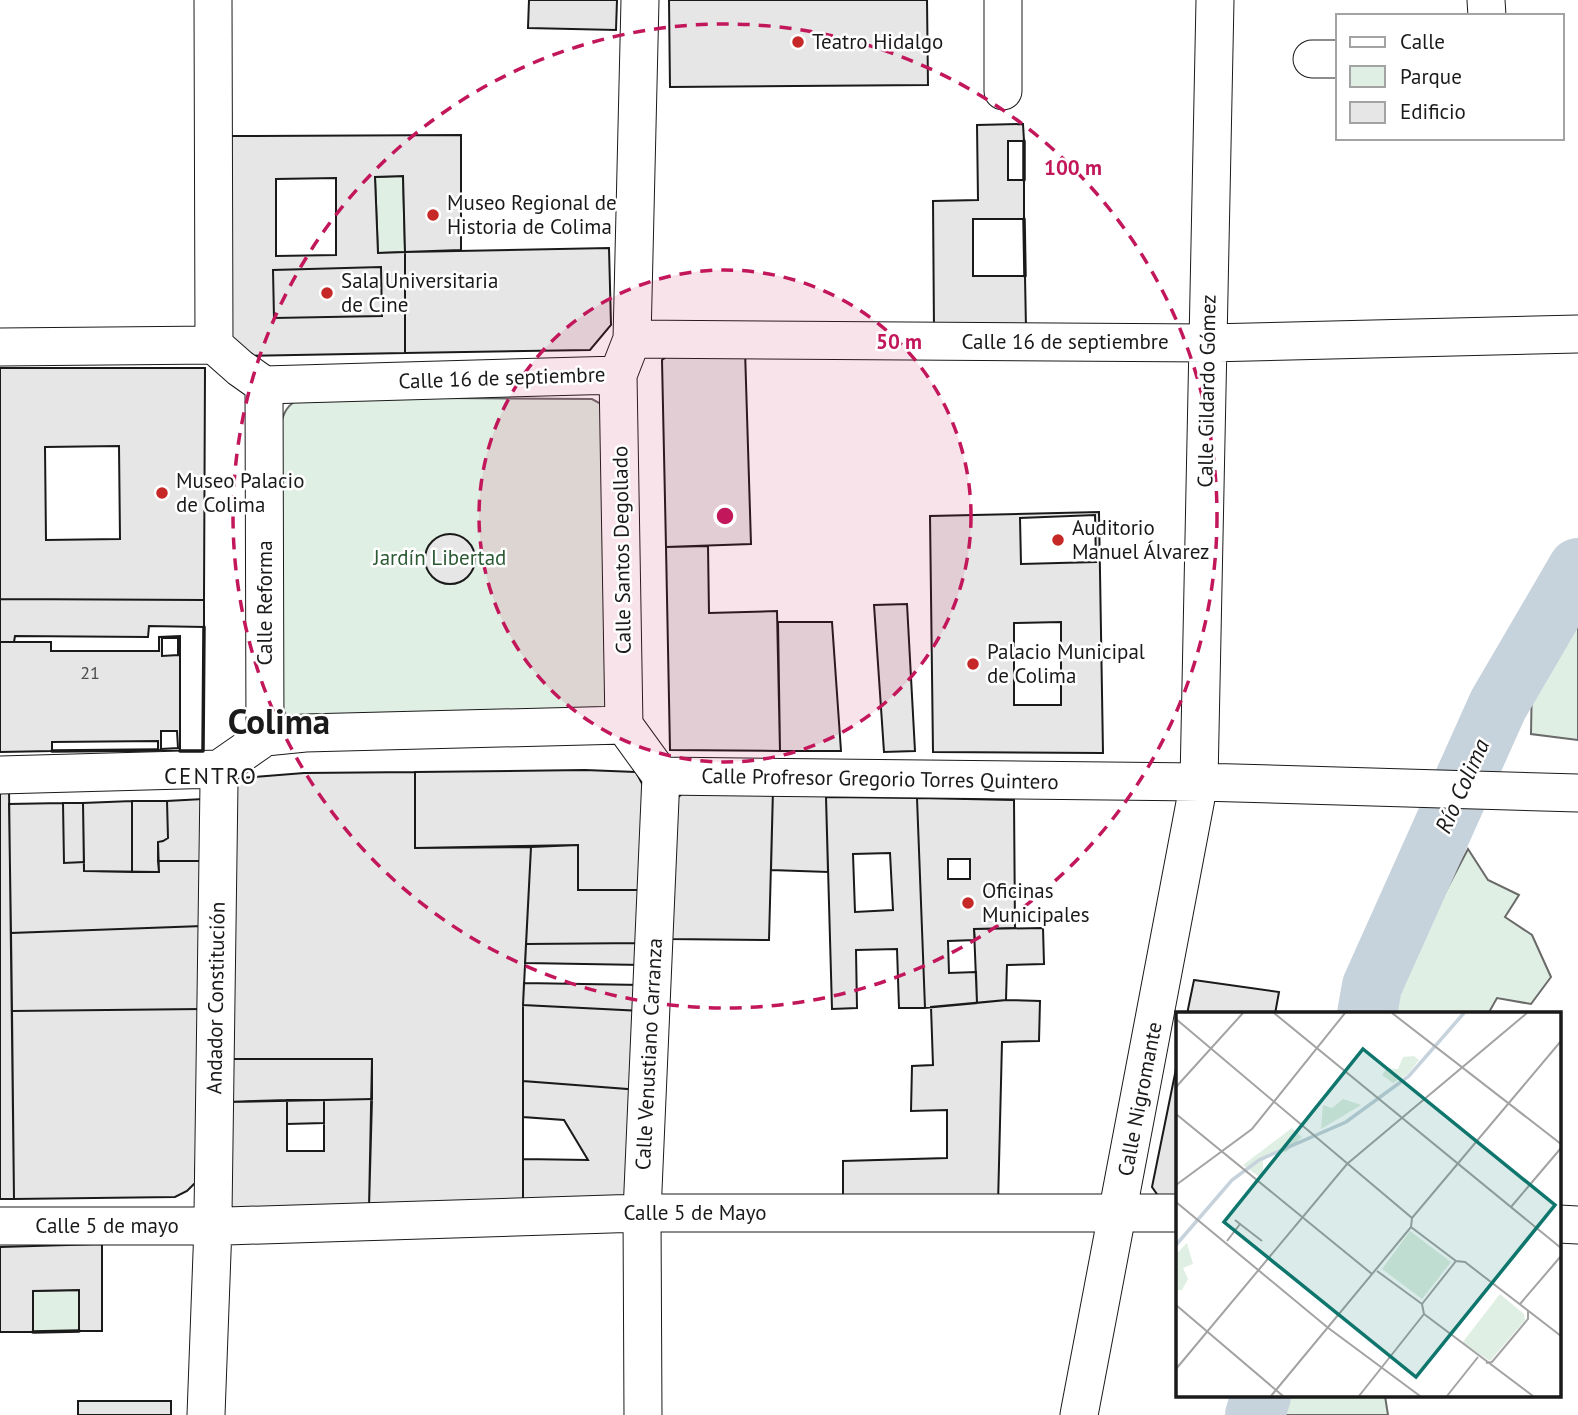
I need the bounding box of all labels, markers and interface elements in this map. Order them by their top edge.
legend [1336,14,1564,140]
place label: Teatro Hidalgo [812,28,943,55]
text: Calle [1400,28,1445,55]
marker: Teatro Hidalgo [790,34,806,50]
text: Parque [1400,63,1462,90]
text: Edificio [1400,98,1466,125]
text: 100 m [1044,154,1102,181]
place label: Museo Regional de Historia de Colima [447,189,617,240]
marker: Museo Regional de Historia de Colima [425,207,441,223]
place label: Sala Universitaria de Cine [341,267,498,318]
marker: Sala Universitaria de Cine [319,285,335,301]
street label: Calle Gildardo Gómez [1191,294,1222,488]
text: 50 m [876,328,922,355]
street label: Calle 16 de septiembre [961,328,1169,355]
street label: Calle 16 de septiembre [398,360,606,395]
street label: Calle Santos Degollado [606,446,637,654]
place label: Museo Palacio de Colima [176,467,304,518]
marker: Museo Palacio de Colima [154,485,170,501]
centre of rings [713,504,737,528]
place label: Auditorio Manuel Álvarez [1072,514,1210,565]
marker: Auditorio Manuel Álvarez [1050,532,1066,548]
street label: Calle Reforma [251,540,278,666]
park label: Jardín Libertad [373,544,506,571]
place label: Palacio Municipal de Colima [987,638,1145,689]
marker: Palacio Municipal de Colima [965,656,981,672]
house number: 21 [80,661,100,684]
district label: Colima [228,698,330,744]
water label: Río Colima [1428,734,1495,837]
district label: CENTRO [164,761,258,790]
street label: Calle Profresor Gregorio Torres Quintero [701,762,1059,795]
place label: Oficinas Municipales [982,877,1090,928]
marker: Oficinas Municipales [960,895,976,911]
street label: Andador Constitución [200,901,231,1095]
street label: Calle Venustiano Carranza [629,937,668,1171]
inset map [1176,1012,1560,1398]
street label: Calle Nigromante [1111,1019,1168,1178]
street label: Calle 5 de Mayo [623,1199,767,1226]
street label: Calle 5 de mayo [35,1212,179,1239]

